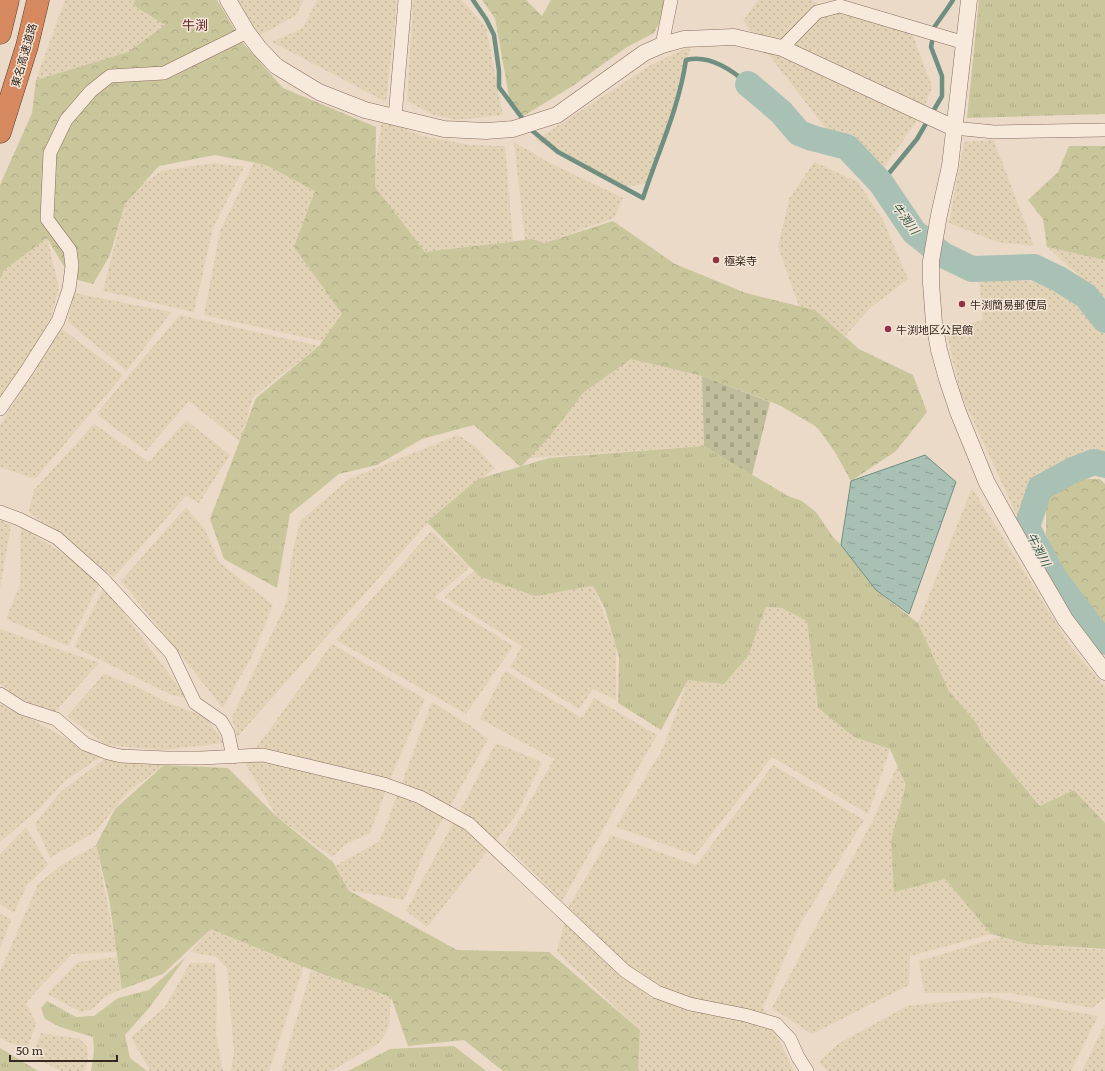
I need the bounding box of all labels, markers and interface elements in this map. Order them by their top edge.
district label: 牛渕 [182,15,208,34]
street label: 東名高速道路 [6,21,40,89]
water label: 牛渕川 [888,198,925,239]
place label: 極楽寺 [724,252,757,268]
marker: 極楽寺 [711,255,721,265]
place label: 牛渕簡易郵便局 [970,296,1047,312]
marker: 牛渕簡易郵便局 [957,299,967,309]
place label: 牛渕地区公民館 [896,321,973,337]
marker: 牛渕地区公民館 [883,324,893,334]
water label: 牛渕川 [1023,529,1056,571]
scale bar [10,1037,117,1063]
text: 50 m [16,1041,43,1059]

